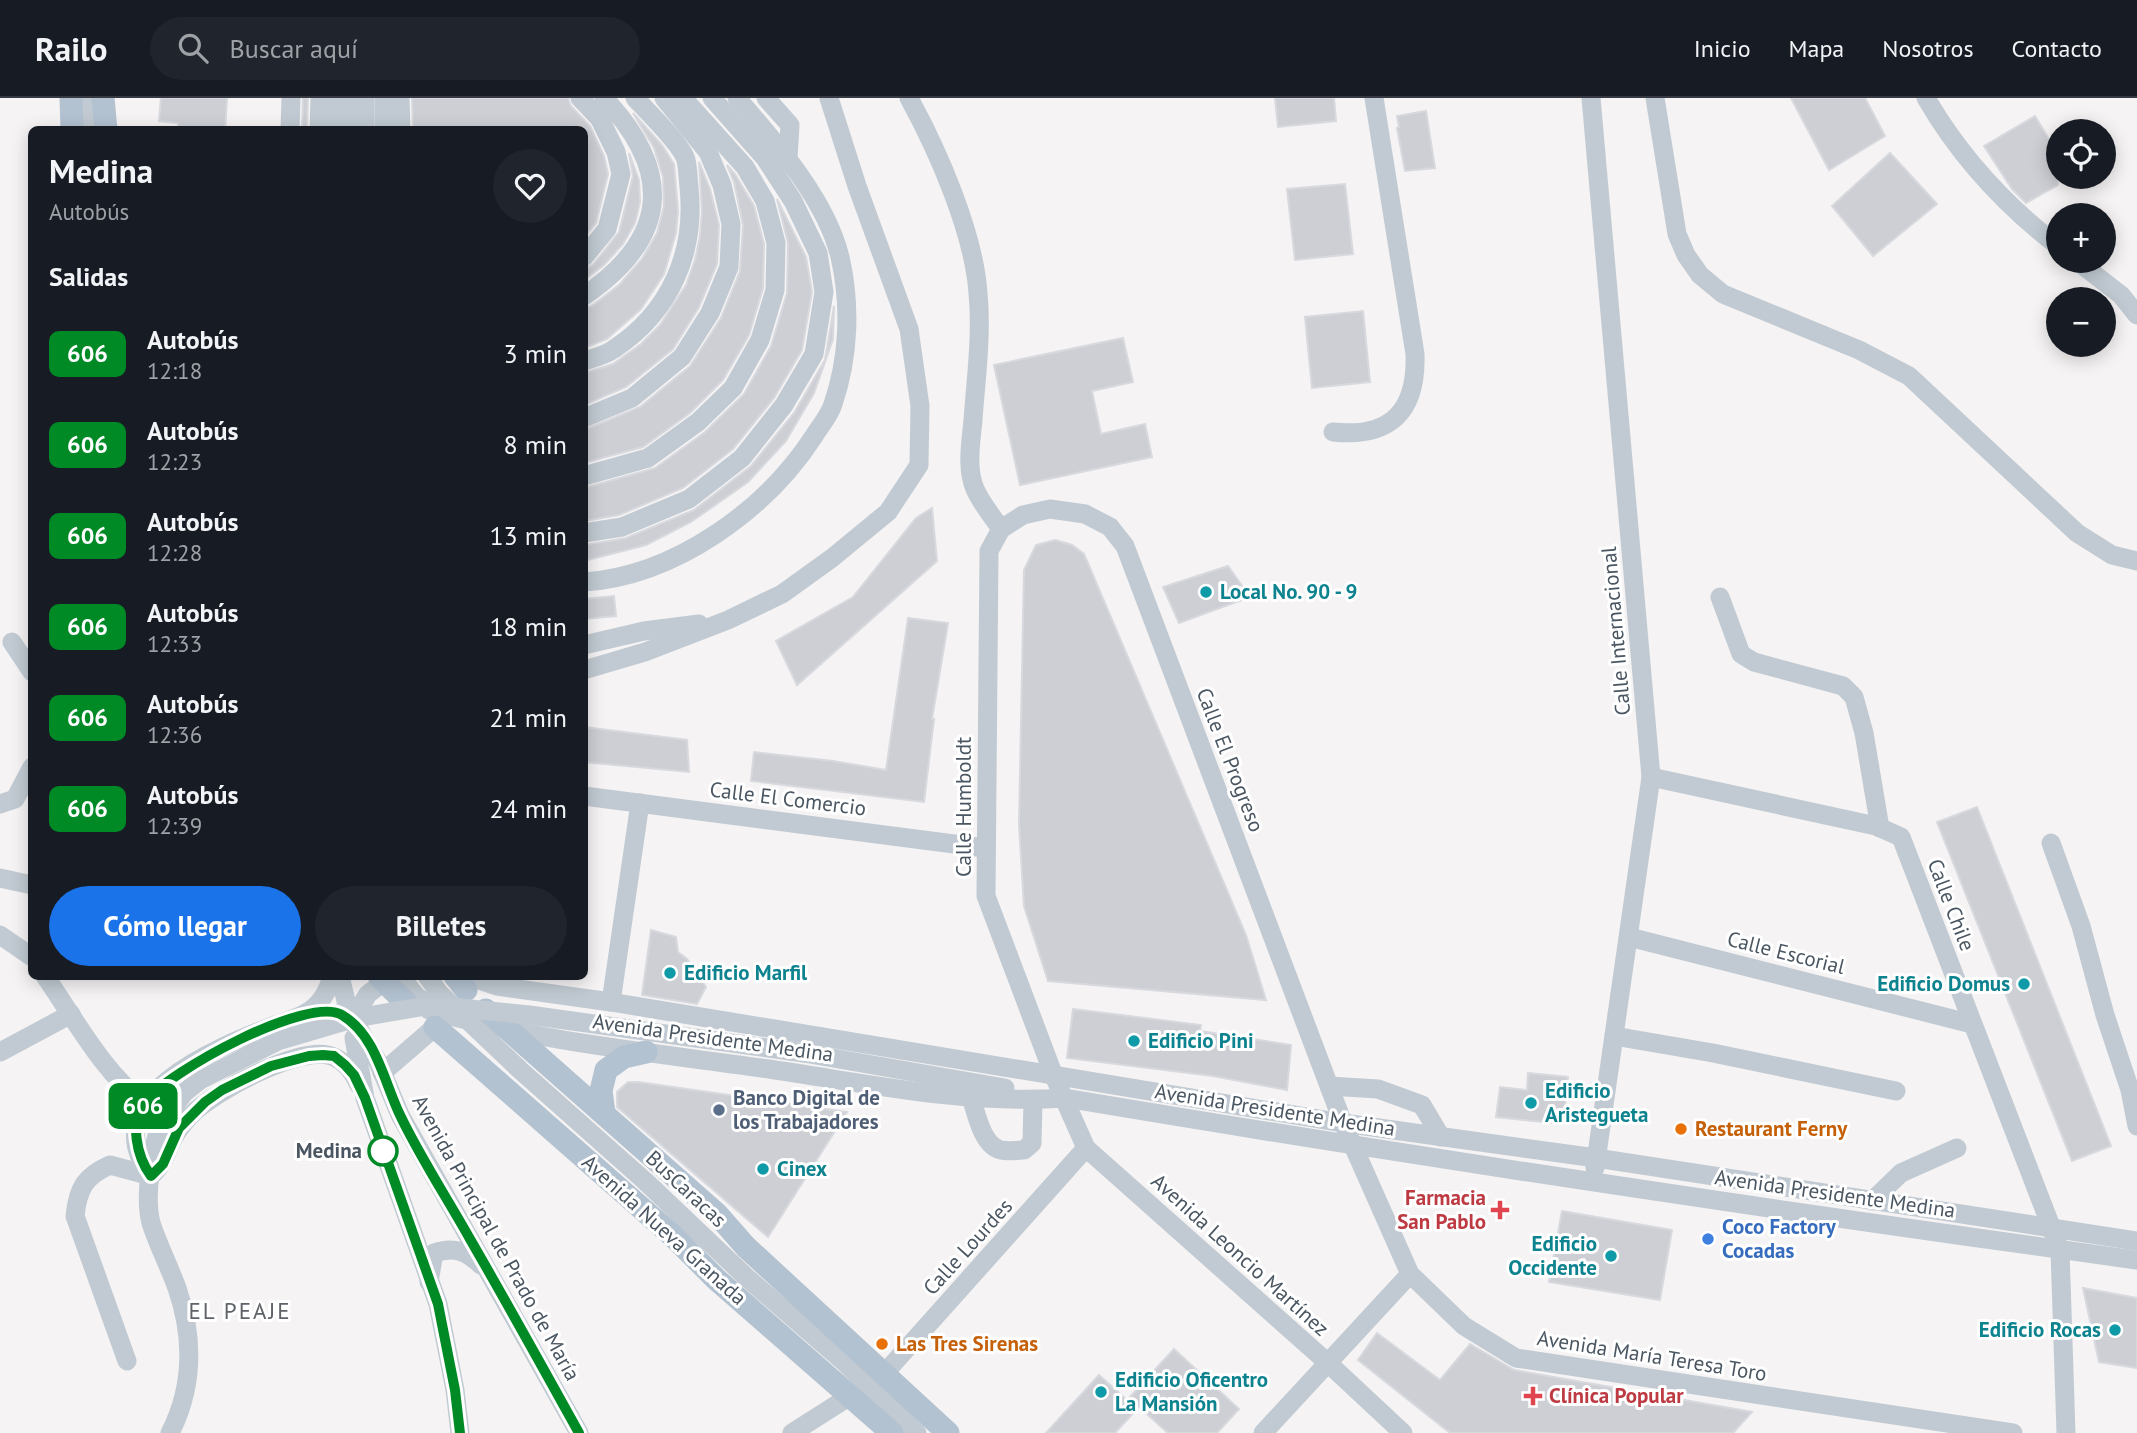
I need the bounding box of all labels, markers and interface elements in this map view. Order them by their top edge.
search box [150,17,640,80]
text: Railo [35,27,108,70]
icon: search [174,29,212,67]
text: Buscar aquí [230,32,358,65]
text: Inicio [1694,33,1751,64]
text: Mapa [1789,33,1844,64]
text: Nosotros [1882,33,1974,64]
text: Contacto [2012,33,2102,64]
map controls [2046,119,2116,357]
button: locate [2046,119,2116,189]
text: Medina [49,149,153,192]
button: heart [493,149,567,223]
text: Autobús [49,197,129,226]
button: + [2046,203,2116,273]
text: Salidas [49,260,128,293]
button: − [2046,287,2116,357]
text: Autobús [147,323,239,356]
text: 3 min [504,337,567,370]
text: 606 [67,338,108,369]
text: 12:18 [147,356,202,385]
text: Autobús [147,414,239,447]
text: 8 min [504,428,567,461]
text: 606 [67,429,108,460]
text: 12:23 [147,447,202,476]
text: Autobús [147,505,239,538]
text: 13 min [489,519,567,552]
text: 606 [67,520,108,551]
text: 12:28 [147,538,202,567]
street label: Calle Internacional [1595,546,1636,716]
place label: Local No. 90 - 9 [1220,578,1358,605]
marker: Local No. 90 - 9 [1198,584,1214,600]
text: Autobús [147,596,239,629]
text: 18 min [489,610,567,643]
text: 606 [67,611,108,642]
text: 12:33 [147,629,202,658]
street label: Calle El Progreso [1191,684,1270,836]
text: Autobús [147,687,239,720]
text: 21 min [489,701,567,734]
text: 606 [67,702,108,733]
text: 12:36 [147,720,202,749]
street label: Calle Humboldt [950,737,977,877]
street label: Calle El Comercio [708,776,868,821]
text: Autobús [147,778,239,811]
text: 24 min [489,792,567,825]
text: 606 [67,793,108,824]
text: 12:39 [147,811,202,840]
street label: Calle Chile [1922,855,1981,955]
button: Cómo llegar [49,886,301,966]
button: Billetes [315,886,567,966]
street label: Calle Escorial [1725,925,1848,980]
place label: Edificio Marfil [684,959,808,986]
marker: Edificio Marfil [662,965,678,981]
place label: Edificio Domus [1877,970,2010,997]
marker: Edificio Domus [2016,976,2032,992]
street label: Avenida Presidente Medina [591,1007,835,1068]
place label: Edificio Pini [1148,1027,1254,1054]
marker: Edificio Pini [1126,1033,1142,1049]
street label: Avenida Presidente Medina [1153,1077,1397,1142]
place label: Edificio Aristegueta [1545,1077,1648,1128]
line badge: 606 [103,1083,183,1129]
place label: Banco Digital de los Trabajadores [733,1084,880,1135]
text: 606 [123,1090,163,1121]
street label: Avenida Principal de Prado de María [406,1090,586,1385]
marker: Edificio Aristegueta [1523,1095,1539,1111]
marker: Banco Digital de los Trabajadores [711,1102,727,1118]
place label: Restaurant Ferny [1695,1115,1848,1142]
marker: Restaurant Ferny [1673,1121,1689,1137]
marker: Medina [368,1136,398,1166]
place label: Medina [296,1137,362,1164]
street label: BusCaracas [640,1144,732,1233]
street label: Avenida Nueva Granada [576,1149,752,1311]
place label: Cinex [777,1155,827,1182]
marker: Cinex [755,1161,771,1177]
street label: Avenida Presidente Medina [1713,1163,1957,1224]
street label: Avenida Leoncio Martínez [1146,1168,1335,1342]
place label: Farmacia San Pablo [1397,1184,1486,1235]
street label: Calle Lourdes [917,1193,1018,1301]
marker: Farmacia San Pablo [1492,1202,1508,1218]
place label: Coco Factory Cocadas [1722,1213,1837,1264]
place label: Edificio Occidente [1508,1230,1597,1281]
marker: Coco Factory Cocadas [1700,1231,1716,1247]
marker: Edificio Occidente [1603,1248,1619,1264]
district label: EL PEAJE [188,1296,292,1325]
place label: Edificio Rocas [1979,1316,2101,1343]
marker: Edificio Rocas [2107,1322,2123,1338]
street label: Avenida María Teresa Toro [1535,1324,1769,1387]
place label: Las Tres Sirenas [896,1330,1038,1357]
marker: Las Tres Sirenas [874,1336,890,1352]
place label: Edificio Oficentro La Mansión [1115,1366,1268,1417]
place label: Clínica Popular [1549,1382,1684,1409]
marker: Edificio Oficentro La Mansión [1093,1384,1109,1400]
marker: Clínica Popular [1523,1386,1543,1406]

